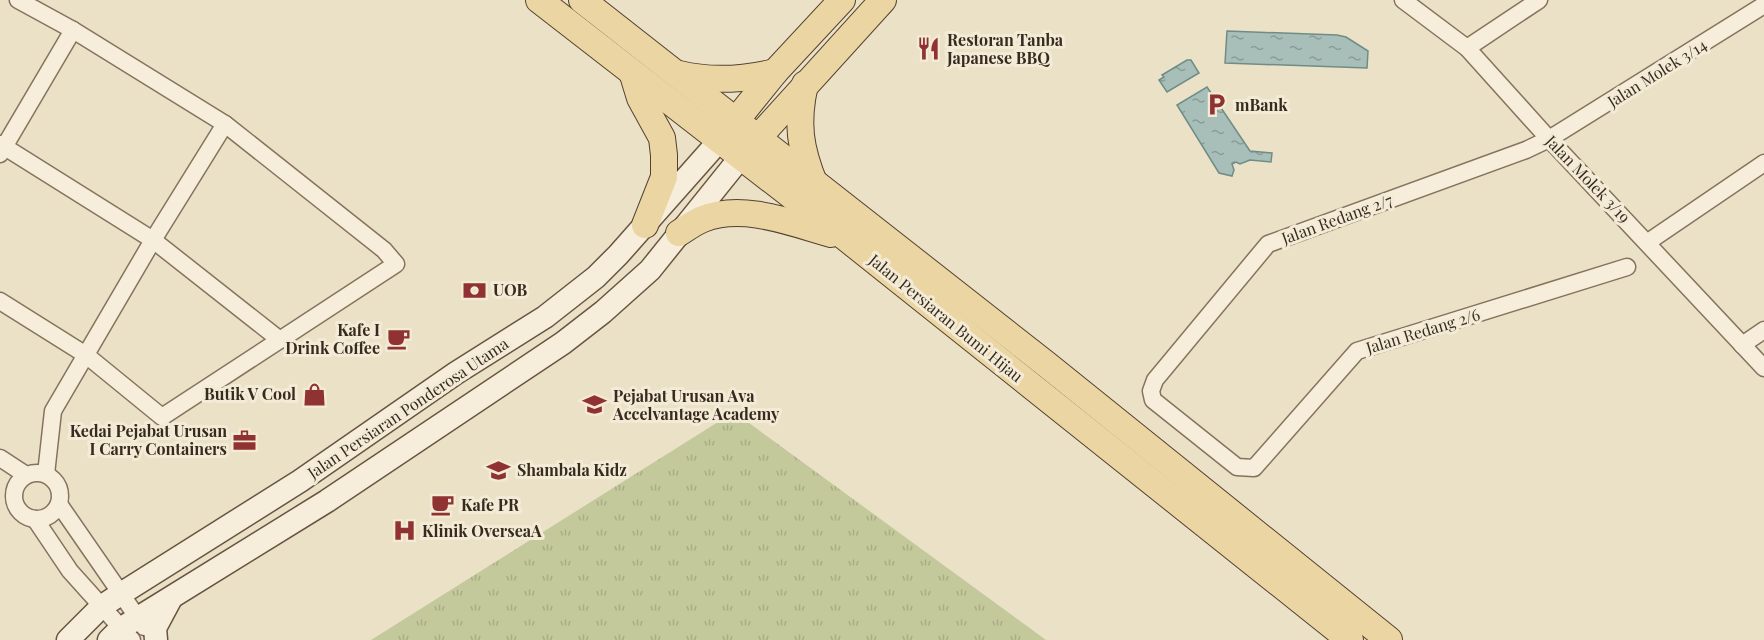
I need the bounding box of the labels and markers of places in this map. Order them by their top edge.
place label: Restoran Tanba Japanese BBQ [946,29,1064,68]
restaurant icon: Restoran Tanba Japanese BBQ [916,36,942,62]
parking icon: mBank [1204,92,1230,118]
place label: mBank [1235,94,1288,115]
bank icon: UOB [462,277,488,303]
place label: UOB [493,279,527,300]
place label: Kafe I Drink Coffee [285,319,380,358]
cafe icon: Kafe I Drink Coffee [385,326,411,352]
shop icon: Butik V Cool [301,381,327,407]
place label: Butik V Cool [204,383,296,404]
place label: Pejabat Urusan Ava Accelvantage Academy [612,385,780,424]
school or university icon: Pejabat Urusan Ava Accelvantage Academy [582,392,608,418]
place label: Kedai Pejabat Urusan I Carry Containers [70,420,227,459]
office icon: Kedai Pejabat Urusan I Carry Containers [232,427,258,453]
school or university icon: Shambala Kidz [486,457,512,483]
place label: Shambala Kidz [517,459,627,480]
cafe icon: Kafe PR [430,492,456,518]
place label: Kafe PR [461,494,520,515]
hospital icon: Klinik OverseaA [391,518,417,544]
place label: Klinik OverseaA [422,520,542,541]

